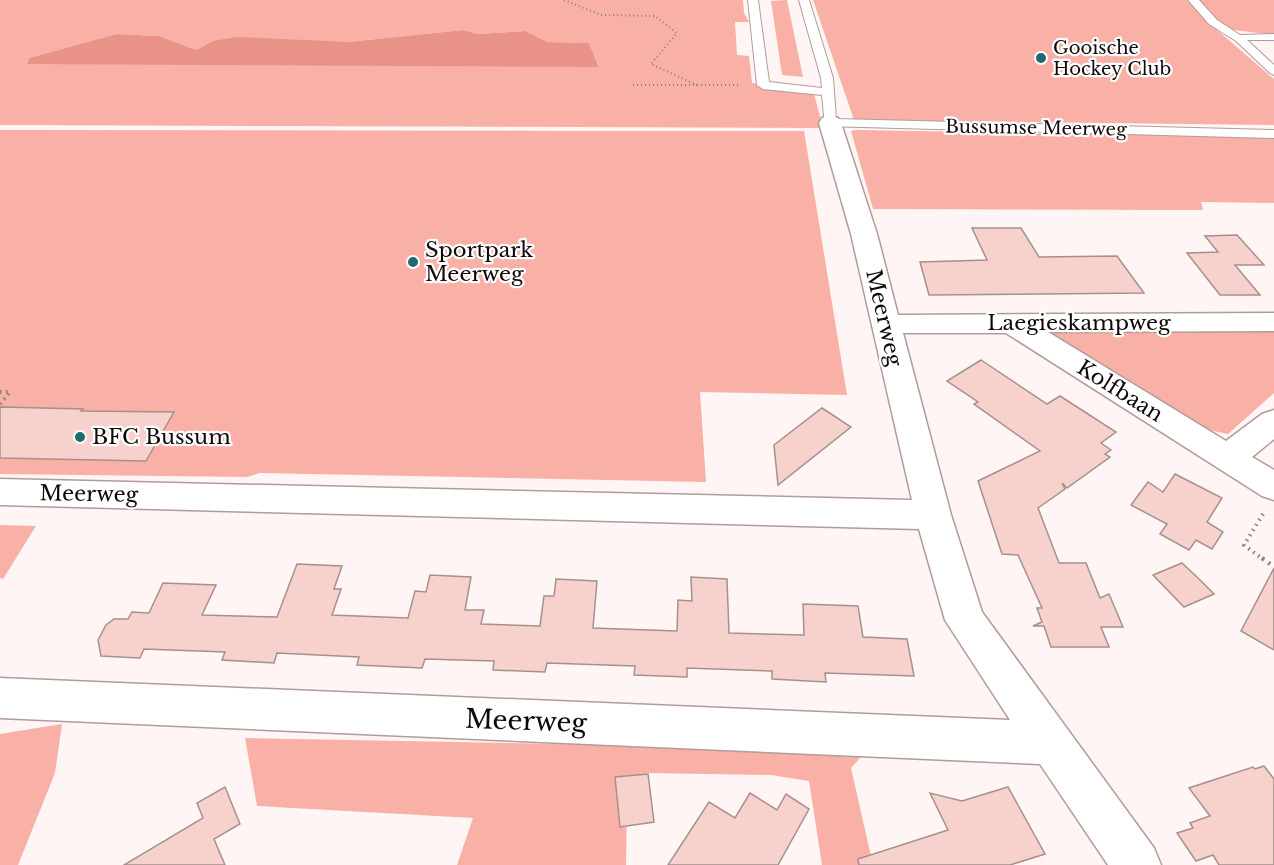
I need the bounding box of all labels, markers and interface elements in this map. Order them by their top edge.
place label: Gooische Hockey Club [1053,37,1171,80]
marker: Gooische Hockey Club [1034,51,1048,65]
street label: Bussumse Meerweg [945,115,1127,141]
place label: Sportpark Meerweg [425,237,533,287]
marker: Sportpark Meerweg [406,255,420,269]
street label: Meerweg [860,267,908,369]
street label: Laegieskampweg [987,310,1171,336]
street label: Kolfbaan [1072,354,1168,428]
place label: BFC Bussum [92,424,231,450]
marker: BFC Bussum [73,430,87,444]
street label: Meerweg [39,480,139,508]
street label: Meerweg [464,703,588,739]

